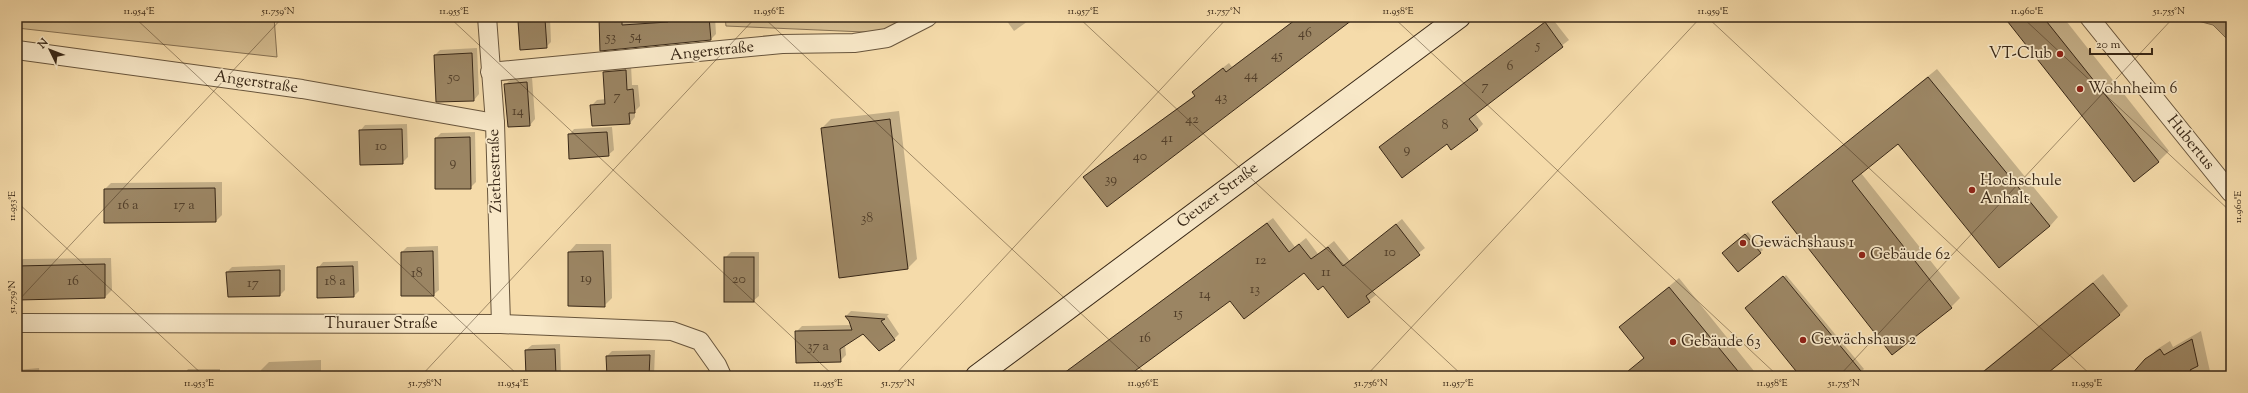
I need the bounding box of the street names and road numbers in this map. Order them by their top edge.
street label: Angerstraße [669,36,755,68]
street label: Angerstraße [213,66,299,100]
street label: Hubertus [2161,111,2219,175]
street label: Ziethestraße [483,129,509,213]
street label: Geuzer Straße [1172,158,1264,234]
street label: Thurauer Straße [324,313,438,336]

